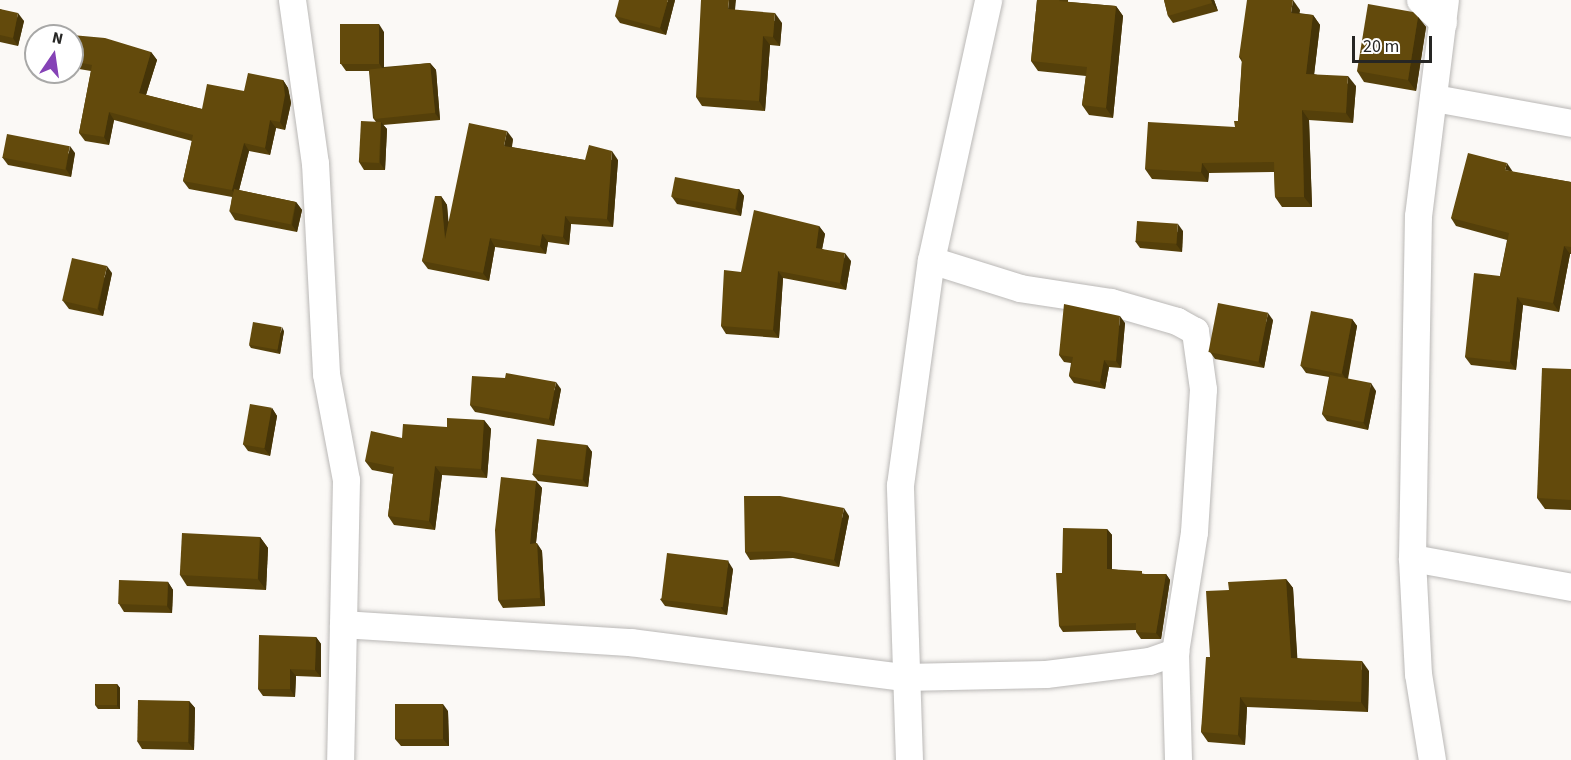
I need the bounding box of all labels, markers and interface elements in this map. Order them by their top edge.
north arrow [24,24,84,84]
scale bar [1355,24,1434,62]
text: N [50,26,65,50]
text: 20 m [1363,34,1399,59]

